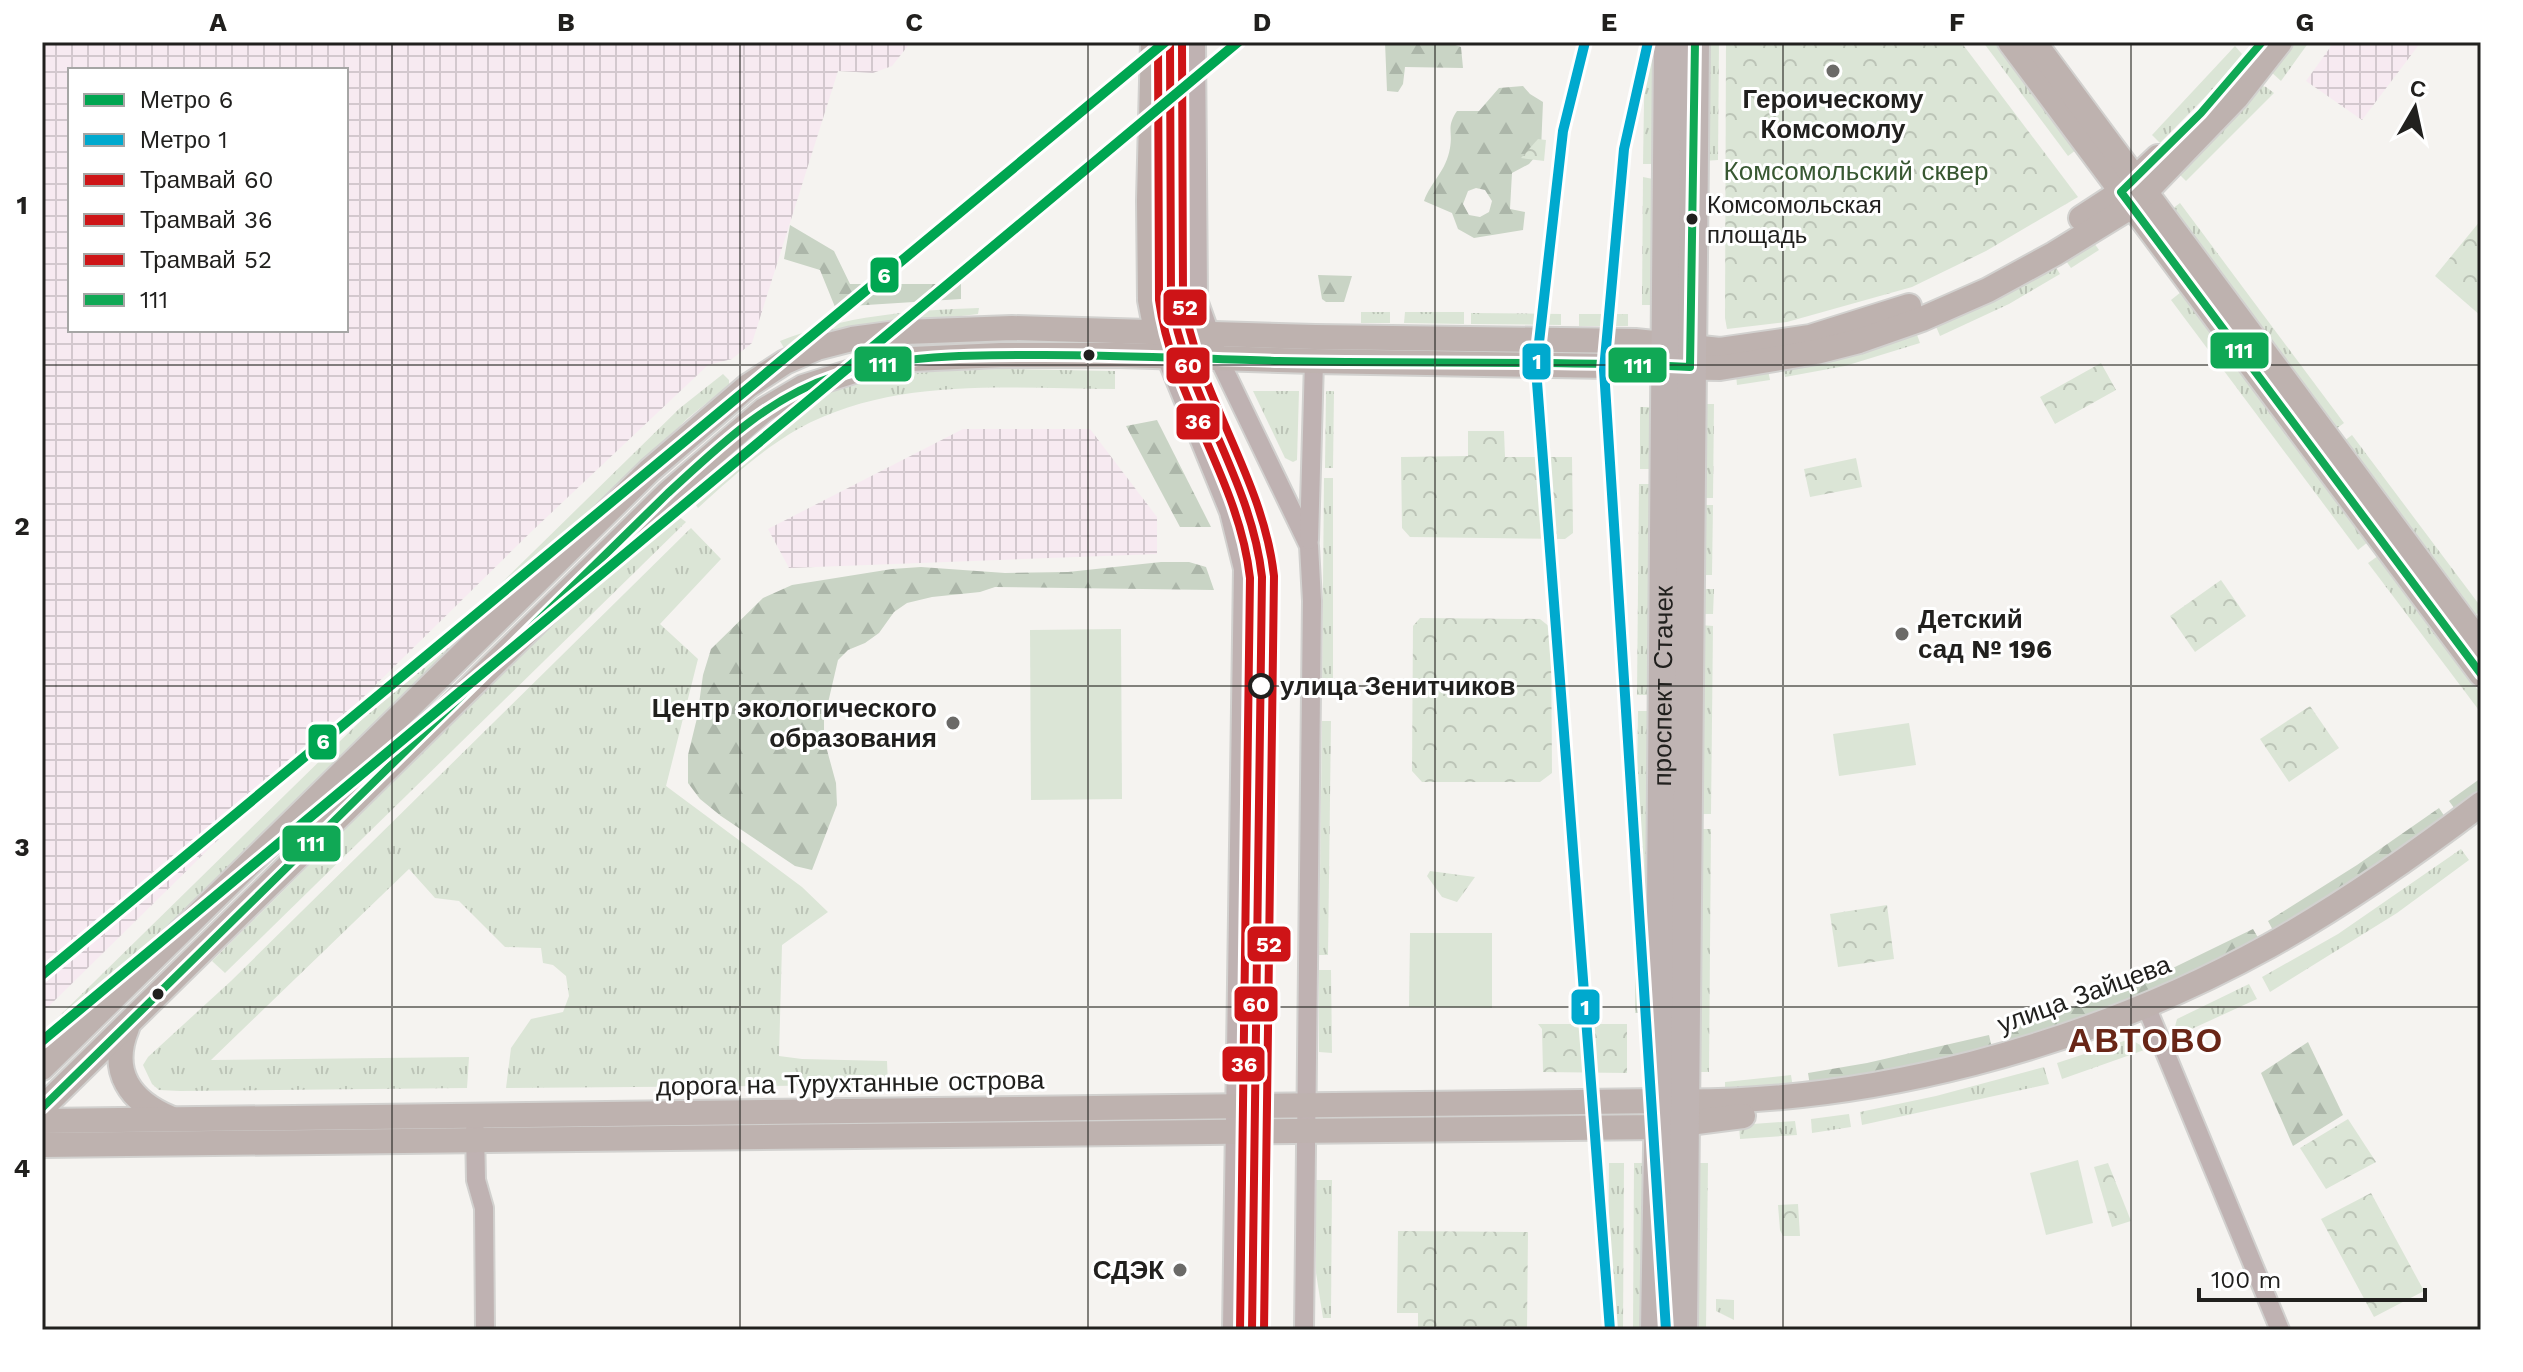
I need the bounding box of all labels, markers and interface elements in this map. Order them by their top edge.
text: A [209,7,227,37]
text: B [557,7,575,37]
text: C [905,7,923,37]
text: D [1253,7,1271,37]
text: E [1601,7,1617,37]
text: F [1949,7,1965,37]
text: G [2296,7,2314,37]
marker: Героическому Комсомолу [1824,62,1842,80]
legend [68,68,348,332]
north arrow [2375,68,2455,148]
text: С [2408,75,2428,102]
place label: Героическому Комсомолу [1743,84,1924,144]
text: Метро 6 [140,86,233,114]
text: Метро 1 [140,126,228,154]
park label: Комсомольский сквер [1724,156,1988,186]
text: Трамвай 60 [140,166,273,194]
text: 1 [16,190,28,220]
place label: Комсомольская площадь [1707,191,1882,249]
text: Трамвай 36 [140,206,273,234]
marker: Комсомольская площадь [1684,211,1700,227]
text: Трамвай 52 [140,246,272,274]
line badge: 6 [869,256,900,294]
text: 6 [877,263,891,288]
text: 111 [140,286,168,314]
line badge: 52 [1162,288,1208,327]
text: 52 [1172,295,1198,320]
line badge: 111 [2209,331,2270,370]
text: 111 [2225,338,2253,363]
line badge: 1 [1521,342,1552,381]
line badge: 111 [853,345,913,383]
line badge: 60 [1165,346,1211,385]
line badge: 111 [1607,346,1668,384]
unlabelled marker [1081,347,1097,363]
text: 1 [1532,349,1542,374]
text: 111 [869,352,897,377]
text: 60 [1174,353,1202,378]
text: 111 [1624,353,1652,378]
line badge: 36 [1175,402,1221,441]
text: 36 [1185,409,1211,434]
text: 2 [14,511,30,541]
street label: проспект Стачек [1647,585,1679,787]
place label: Детский сад № 196 [1918,604,2052,664]
marker: Детский сад № 196 [1893,625,1911,643]
place label: улица Зенитчиков [1280,671,1516,701]
marker: улица Зенитчиков [1249,674,1273,698]
place label: Центр экологического образования [652,693,937,753]
marker: Центр экологического образования [944,714,962,732]
line badge: 6 [307,723,338,761]
text: 6 [316,729,330,754]
line badge: 111 [281,824,342,863]
text: 111 [297,831,325,856]
text: 3 [14,832,30,862]
line badge: 52 [1246,925,1292,963]
text: 52 [1256,932,1282,957]
street label: улица Зайцева [1993,949,2175,1039]
line badge: 60 [1233,985,1279,1023]
unlabelled marker [150,986,166,1002]
line badge: 1 [1570,988,1601,1026]
text: 60 [1242,992,1270,1017]
text: 1 [1580,995,1590,1020]
district label: АВТОВО [2068,1020,2224,1060]
line badge: 36 [1221,1045,1266,1083]
text: 36 [1231,1052,1257,1077]
street label: дорога на Турухтанные острова [655,1065,1045,1101]
text: 4 [14,1153,31,1183]
scale bar [2199,1252,2425,1302]
place label: СДЭК [1093,1255,1164,1285]
marker: СДЭК [1171,1261,1189,1279]
text: 100 m [2211,1266,2281,1294]

